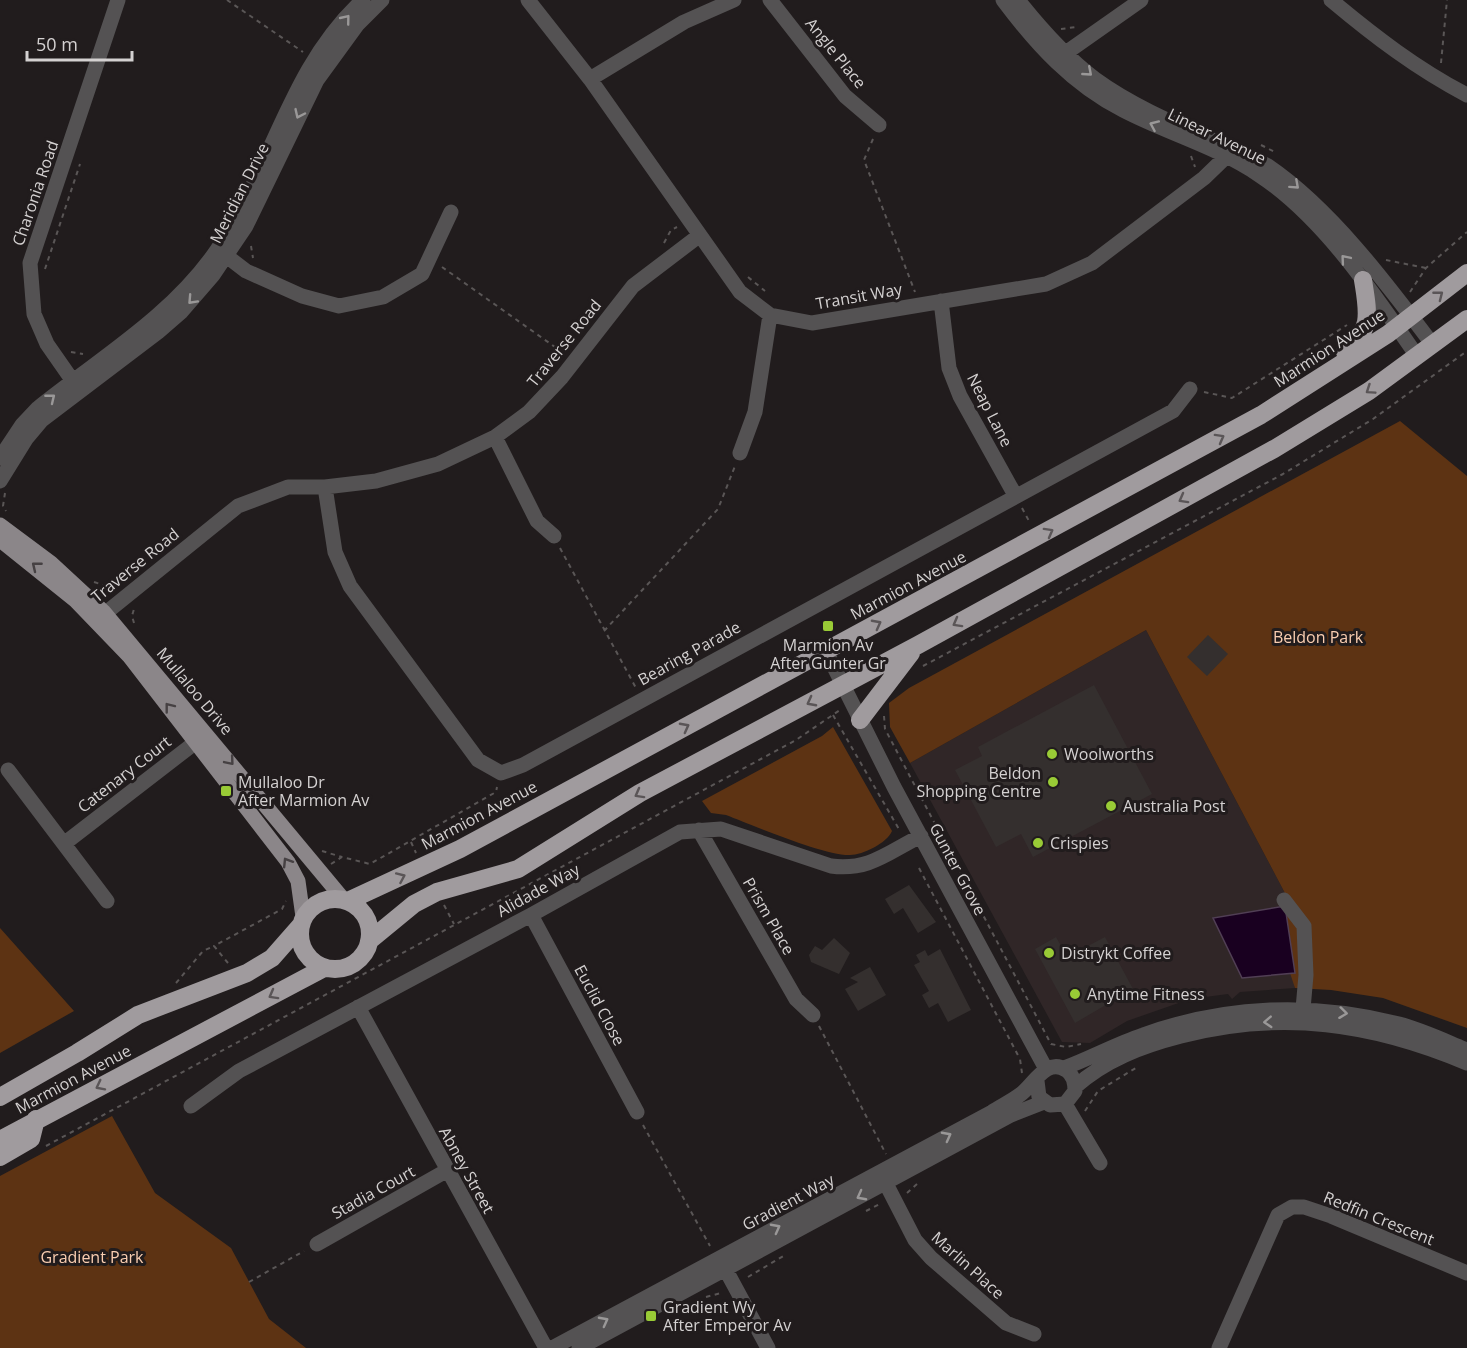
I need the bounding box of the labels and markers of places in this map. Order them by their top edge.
marker: Marmion Av After Gunter Gr [821,619,835,633]
place label: Marmion Av After Gunter Gr [770,634,886,674]
place label: Woolworths [1064,743,1154,765]
marker: Woolworths [1045,747,1059,761]
place label: Beldon Shopping Centre [916,762,1041,802]
place label: Mullaloo Dr After Marmion Av [238,771,369,811]
marker: Beldon Shopping Centre [1046,775,1060,789]
marker: Mullaloo Dr After Marmion Av [219,784,233,798]
place label: Australia Post [1123,795,1226,817]
marker: Australia Post [1104,799,1118,813]
place label: Crispies [1050,832,1109,854]
marker: Crispies [1031,836,1045,850]
place label: Distrykt Coffee [1061,942,1171,964]
marker: Distrykt Coffee [1042,946,1056,960]
place label: Anytime Fitness [1087,983,1205,1005]
marker: Anytime Fitness [1068,987,1082,1001]
place label: Gradient Wy After Emperor Av [663,1296,791,1336]
marker: Gradient Wy After Emperor Av [644,1309,658,1323]

